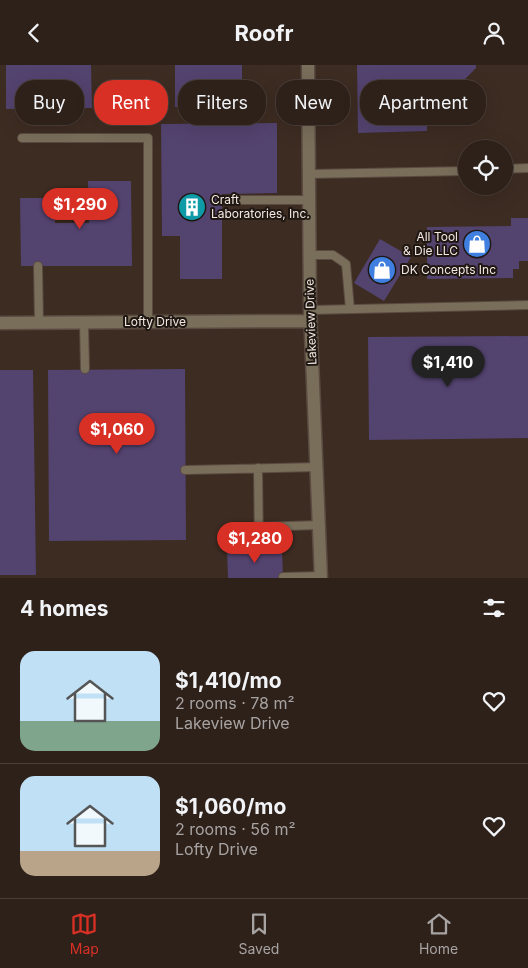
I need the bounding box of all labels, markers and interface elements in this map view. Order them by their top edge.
icon: back [20,19,48,47]
icon: person [480,19,508,47]
text: Roofr [235,20,293,46]
chip: Buy [15,80,84,125]
chip: Rent [94,80,168,125]
chip: Filters [178,80,266,125]
chip: New [276,80,350,125]
chip: Apartment [360,80,486,125]
map controls [458,140,513,195]
button: locate [458,140,513,195]
pin: $1,290 [39,187,121,230]
building icon: Craft Laboratories, Inc. [177,192,207,222]
place label: Craft Laboratories, Inc. [211,192,310,221]
text: $1,290 [53,194,107,214]
place label: All Tool & Die LLC [403,229,458,258]
shop icon: All Tool & Die LLC [462,229,492,259]
shop icon: DK Concepts Inc [367,255,397,285]
place label: DK Concepts Inc [401,262,496,277]
street label: Lakeview Drive [302,279,319,365]
street label: Lofty Drive [124,314,186,329]
pin: $1,410 [407,345,489,388]
text: $1,410 [423,352,473,372]
pin: $1,060 [76,413,158,455]
text: $1,060 [90,419,144,439]
pin: $1,280 [214,521,296,564]
text: $1,280 [228,528,282,548]
icon: filters [480,594,508,622]
text: 4 homes [20,596,109,621]
text: $1,410/mo [175,668,282,693]
icon: home [60,671,120,731]
icon: heart [480,687,508,715]
text: 2 rooms · 78 m² [175,693,295,713]
text: Lakeview Drive [175,713,290,733]
text: $1,060/mo [175,794,286,819]
icon: home [60,796,120,856]
icon: heart [480,812,508,840]
text: 2 rooms · 56 m² [175,819,296,839]
text: Lofty Drive [175,839,258,859]
tab: Map [70,910,99,957]
tab: Saved [238,910,279,957]
tab: Home [419,910,458,957]

